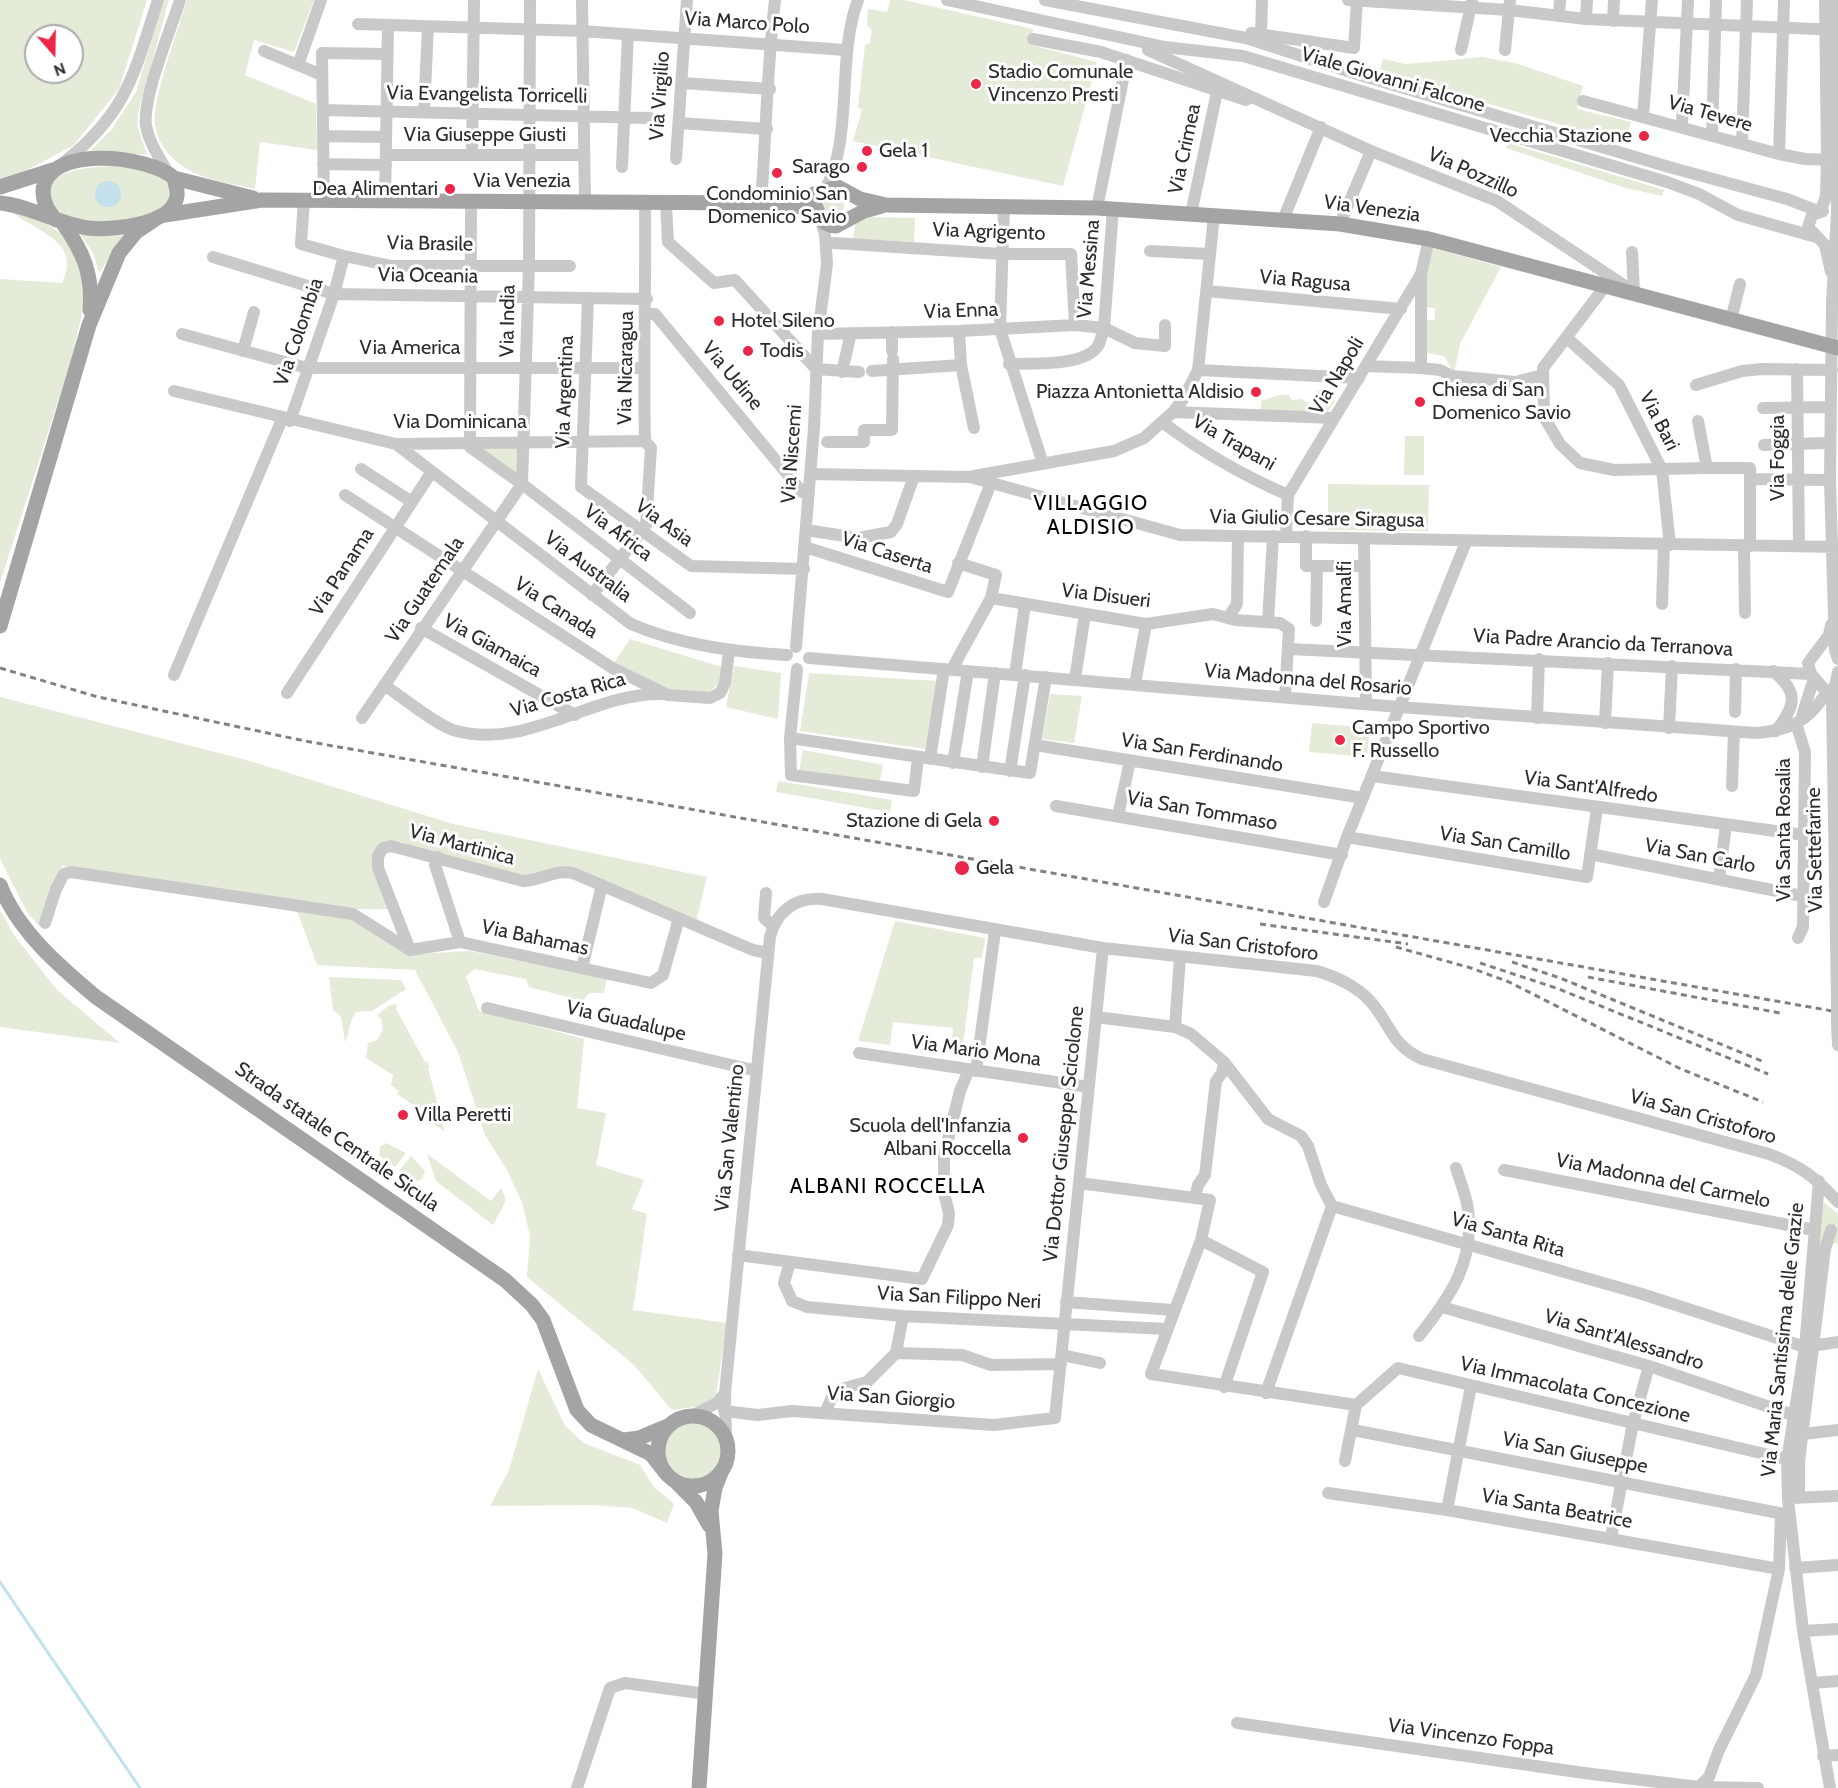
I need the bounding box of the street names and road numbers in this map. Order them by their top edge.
street label: Via Marco Polo [684,7,810,39]
street label: Viale Giovanni Falcone [1298,42,1488,118]
street label: Via Virgilio [645,51,675,141]
street label: Via Evangelista Torricelli [386,81,588,109]
street label: Via Tevere [1665,90,1755,138]
street label: Via Crimea [1164,102,1206,196]
street label: Via Giuseppe Giusti [404,123,566,147]
street label: Via Pozzillo [1424,142,1522,204]
street label: Via Venezia [473,169,571,193]
street label: Via Venezia [1322,190,1422,228]
street label: Via Agrigento [932,218,1046,246]
street label: Via Messina [1073,219,1105,319]
street label: Via Brasile [387,231,473,257]
street label: Via Oceania [378,263,478,289]
street label: Via Ragusa [1258,265,1352,297]
street label: Via Colombia [269,275,329,389]
street label: Via India [495,285,521,357]
street label: Via Enna [923,298,999,324]
street label: Via Nicaragua [613,311,639,425]
street label: Via Napoli [1305,333,1369,419]
street label: Via Argentina [551,335,579,449]
street label: Via America [360,336,460,360]
street label: Via Udine [696,337,768,415]
street label: Via Bari [1634,387,1684,455]
street label: Via Niscemi [777,404,807,504]
street label: Via Dominicana [393,410,527,434]
street label: Via Trapani [1188,410,1280,476]
street label: Via Foggia [1766,415,1790,501]
street label: Via Asia [630,494,698,552]
street label: Via Africa [579,500,657,566]
street label: Via Giulio Cesare Siragusa [1209,505,1425,533]
street label: Via Panama [305,523,379,621]
street label: Via Australia [540,526,636,608]
street label: Via Caserta [838,527,936,579]
street label: Via Guatemala [381,532,469,648]
street label: Via Amalfi [1333,561,1357,647]
street label: Via Canada [510,572,602,644]
street label: Via Disueri [1060,579,1152,613]
street label: Via Giamaica [439,609,545,683]
street label: Via Padre Arancio da Terranova [1472,624,1734,662]
street label: Via Madonna del Rosario [1203,659,1413,701]
street label: Via Costa Rica [508,667,628,723]
street label: Via San Ferdinando [1119,728,1285,778]
street label: Via Santa Rosalia [1772,758,1796,902]
street label: Via Sant'Alfredo [1523,766,1659,808]
street label: Via San Tommaso [1125,786,1279,836]
street label: Via Settefarine [1802,787,1828,913]
street label: Via Martinica [406,819,518,871]
street label: Via San Camillo [1438,822,1572,866]
street label: Via San Carlo [1643,834,1757,878]
street label: Via Bahamas [479,915,591,961]
street label: Via San Cristoforo [1166,924,1320,966]
street label: Via Guadalupe [564,996,688,1046]
street label: Via Dottor Giuseppe Scicolone [1039,1005,1089,1263]
street label: Via Mario Mona [909,1030,1043,1072]
street label: Strada statale Centrale Sicula [230,1057,444,1217]
street label: Via San Valentino [710,1063,750,1213]
street label: Via San Cristoforo [1627,1085,1779,1149]
street label: Via Madonna del Carmelo [1554,1148,1772,1214]
street label: Via Maria Santissima delle Grazie [1757,1202,1809,1478]
street label: Via Santa Rita [1448,1207,1568,1263]
street label: Via San Filippo Neri [876,1282,1042,1314]
street label: Via Sant'Alessandro [1541,1304,1707,1376]
street label: Via Immacolata Concezione [1458,1352,1692,1428]
street label: Via San Giorgio [826,1382,956,1414]
street label: Via San Giuseppe [1500,1427,1650,1479]
street label: Via Santa Beatrice [1480,1484,1634,1534]
street label: Via Vincenzo Foppa [1386,1713,1556,1761]

